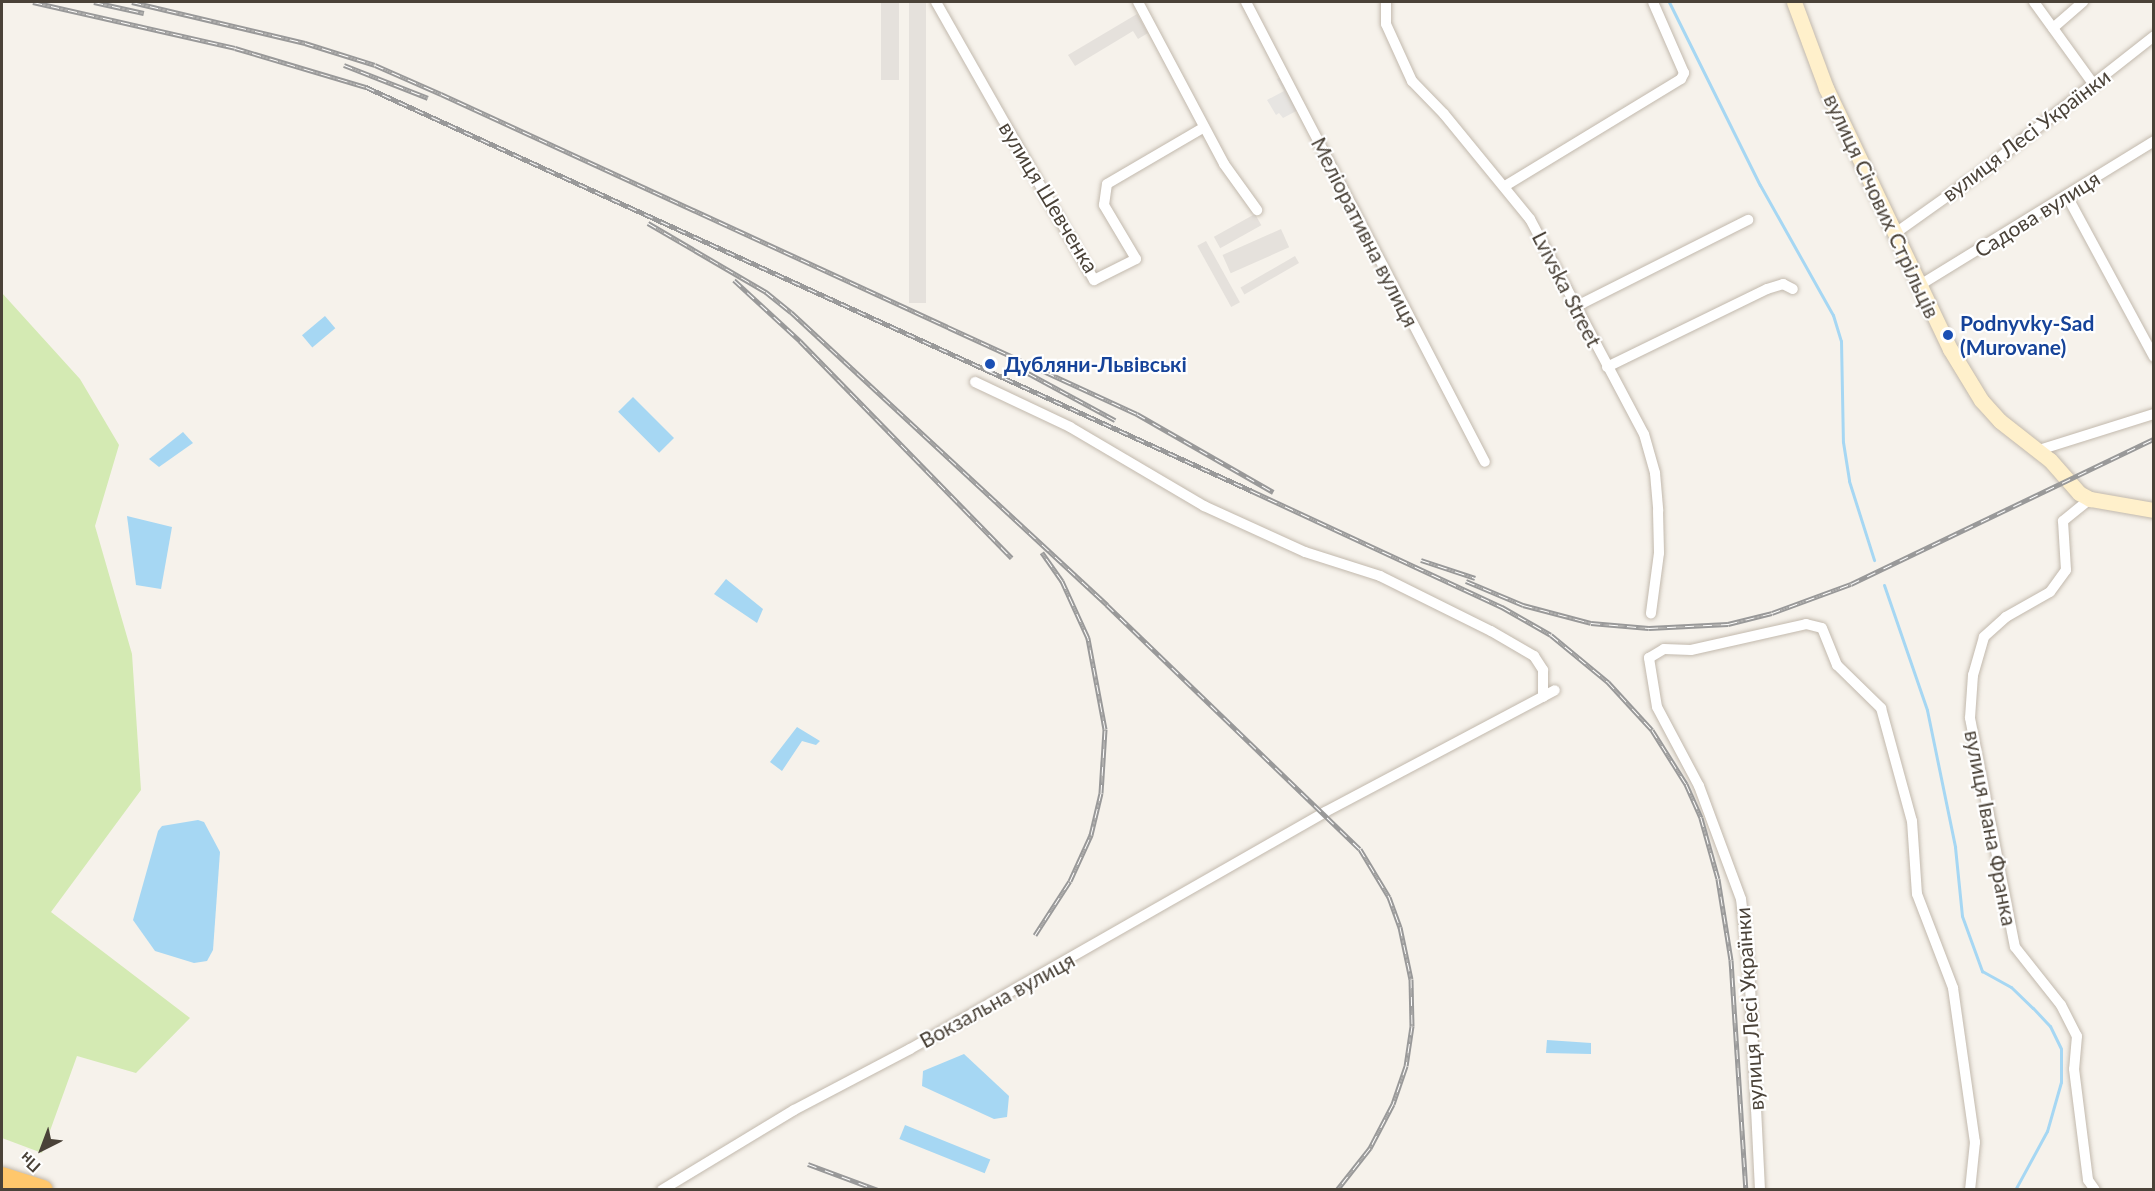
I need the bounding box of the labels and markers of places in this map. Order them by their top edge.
place label: Podnyvky-Sad (Murovane) [1960,310,2094,360]
marker: Podnyvky-Sad (Murovane) [1941,328,1955,342]
place label: Дубляни-Львівські [1004,351,1187,377]
marker: Дубляни-Львівські [981,355,999,373]

